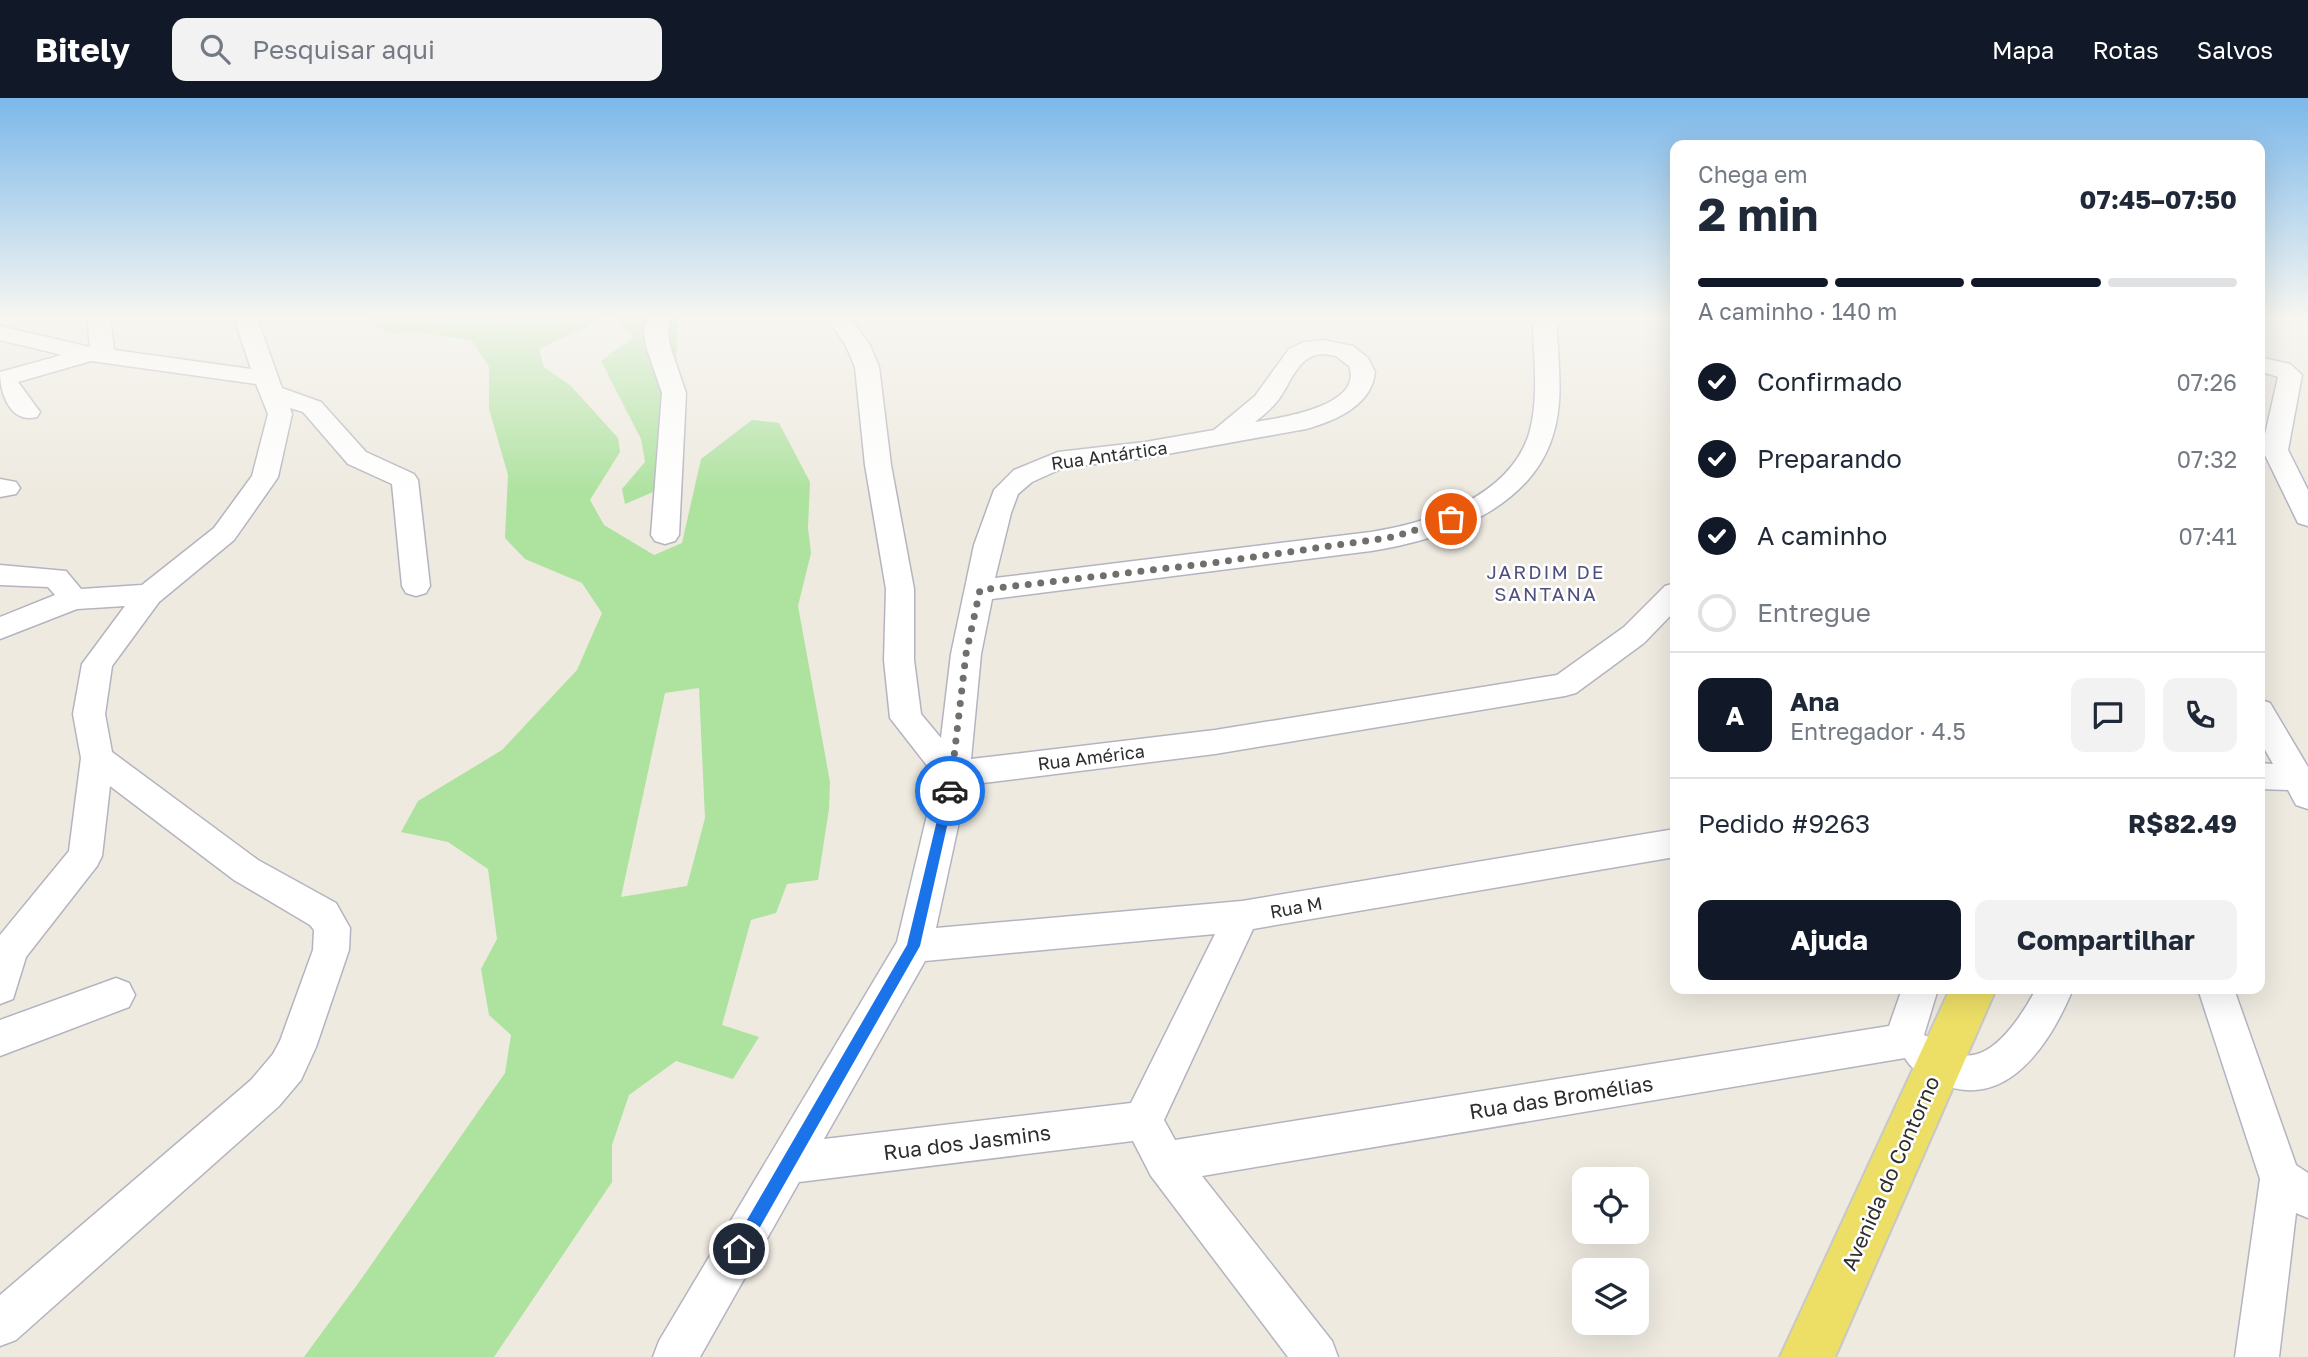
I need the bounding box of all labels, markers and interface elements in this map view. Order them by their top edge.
search box [172,18,662,81]
text: Bitely [35,30,130,69]
icon: search [196,30,234,68]
text: Pesquisar aqui [252,34,435,65]
text: Mapa [1992,35,2054,64]
text: Rotas [2092,35,2159,64]
text: Salvos [2197,35,2273,64]
text: Chega em [1698,160,1808,188]
text: 07:45–07:50 [2080,184,2237,215]
text: 2 min [1698,186,1818,241]
text: A caminho · 140 m [1698,297,1897,325]
icon: check [1698,363,1736,401]
text: Confirmado [1757,366,1902,397]
text: 07:26 [2176,368,2237,396]
street label: Rua Antártica [1049,436,1169,474]
icon: check [1698,440,1736,478]
text: Preparando [1757,443,1902,474]
text: 07:32 [2177,445,2237,473]
pin [1421,489,1481,549]
icon: bag [1432,500,1470,538]
icon: check [1698,517,1736,555]
text: A caminho [1757,520,1887,551]
text: 07:41 [2178,522,2237,550]
district label: JARDIM DE SANTANA [1487,560,1605,605]
text: Entregue [1757,597,1871,628]
button: chat [2071,678,2145,752]
button: phone [2163,678,2237,752]
text: Ana [1790,686,1839,717]
text: A [1726,700,1744,731]
text: Entregador · 4.5 [1790,717,1966,745]
street label: Rua América [1036,740,1146,774]
courier [915,756,985,826]
icon: car [931,772,969,810]
text: Pedido #9263 [1698,808,1870,839]
text: R$82.49 [2128,808,2237,839]
street label: Rua M [1268,892,1324,922]
button: Ajuda [1698,900,1961,980]
button: Compartilhar [1975,900,2237,980]
street label: Rua das Bromélias [1467,1070,1655,1124]
street label: Avenida do Contorno [1835,1072,1945,1274]
street label: Rua dos Jasmins [882,1119,1052,1165]
map controls [1572,1167,1649,1335]
button: locate [1572,1167,1649,1244]
pin [709,1219,769,1279]
icon: home [720,1230,758,1268]
button: layers [1572,1258,1649,1335]

